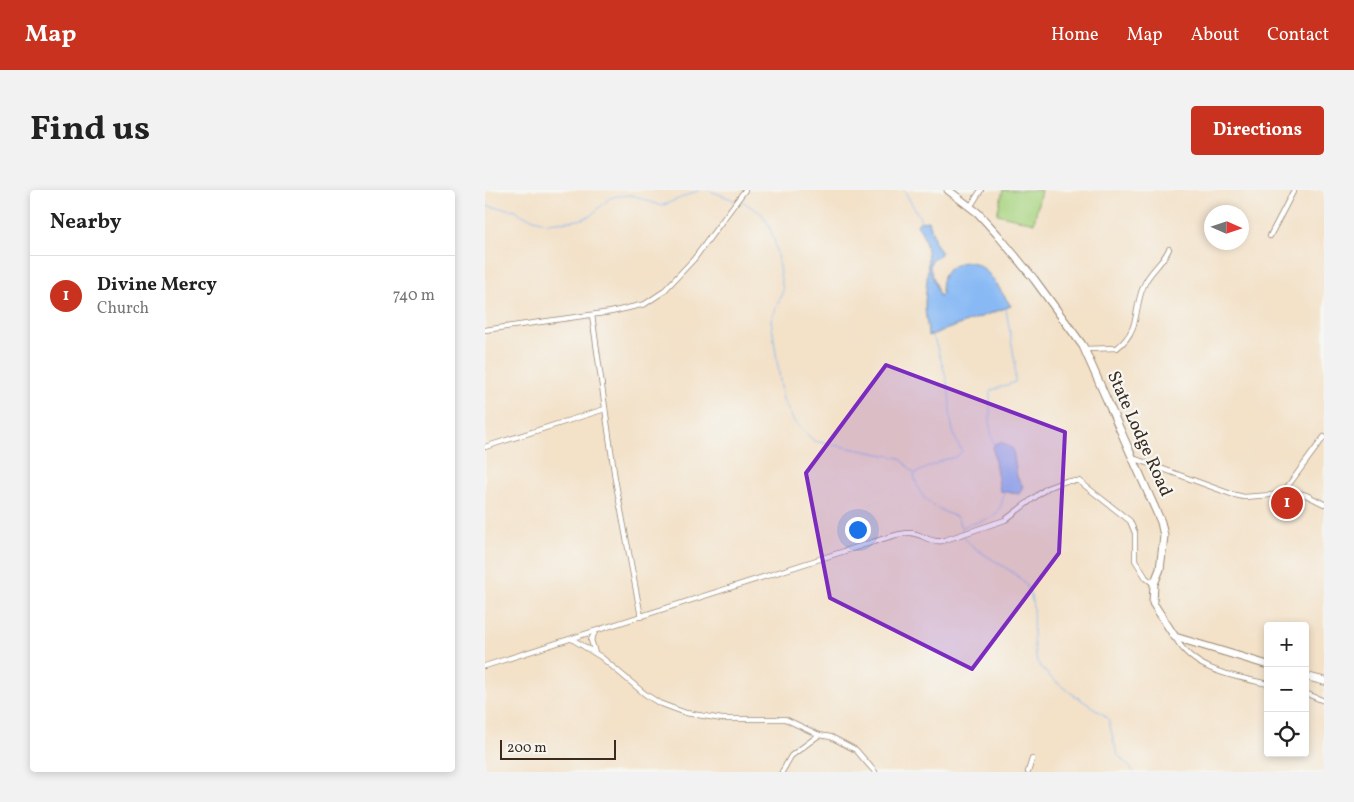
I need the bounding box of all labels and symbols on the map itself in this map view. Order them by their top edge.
north arrow [1204,205,1249,250]
street label: State Lodge Road [1100,367,1178,501]
pin: 1 [1271,484,1303,522]
your location [845,517,871,543]
scale bar [500,737,616,760]

